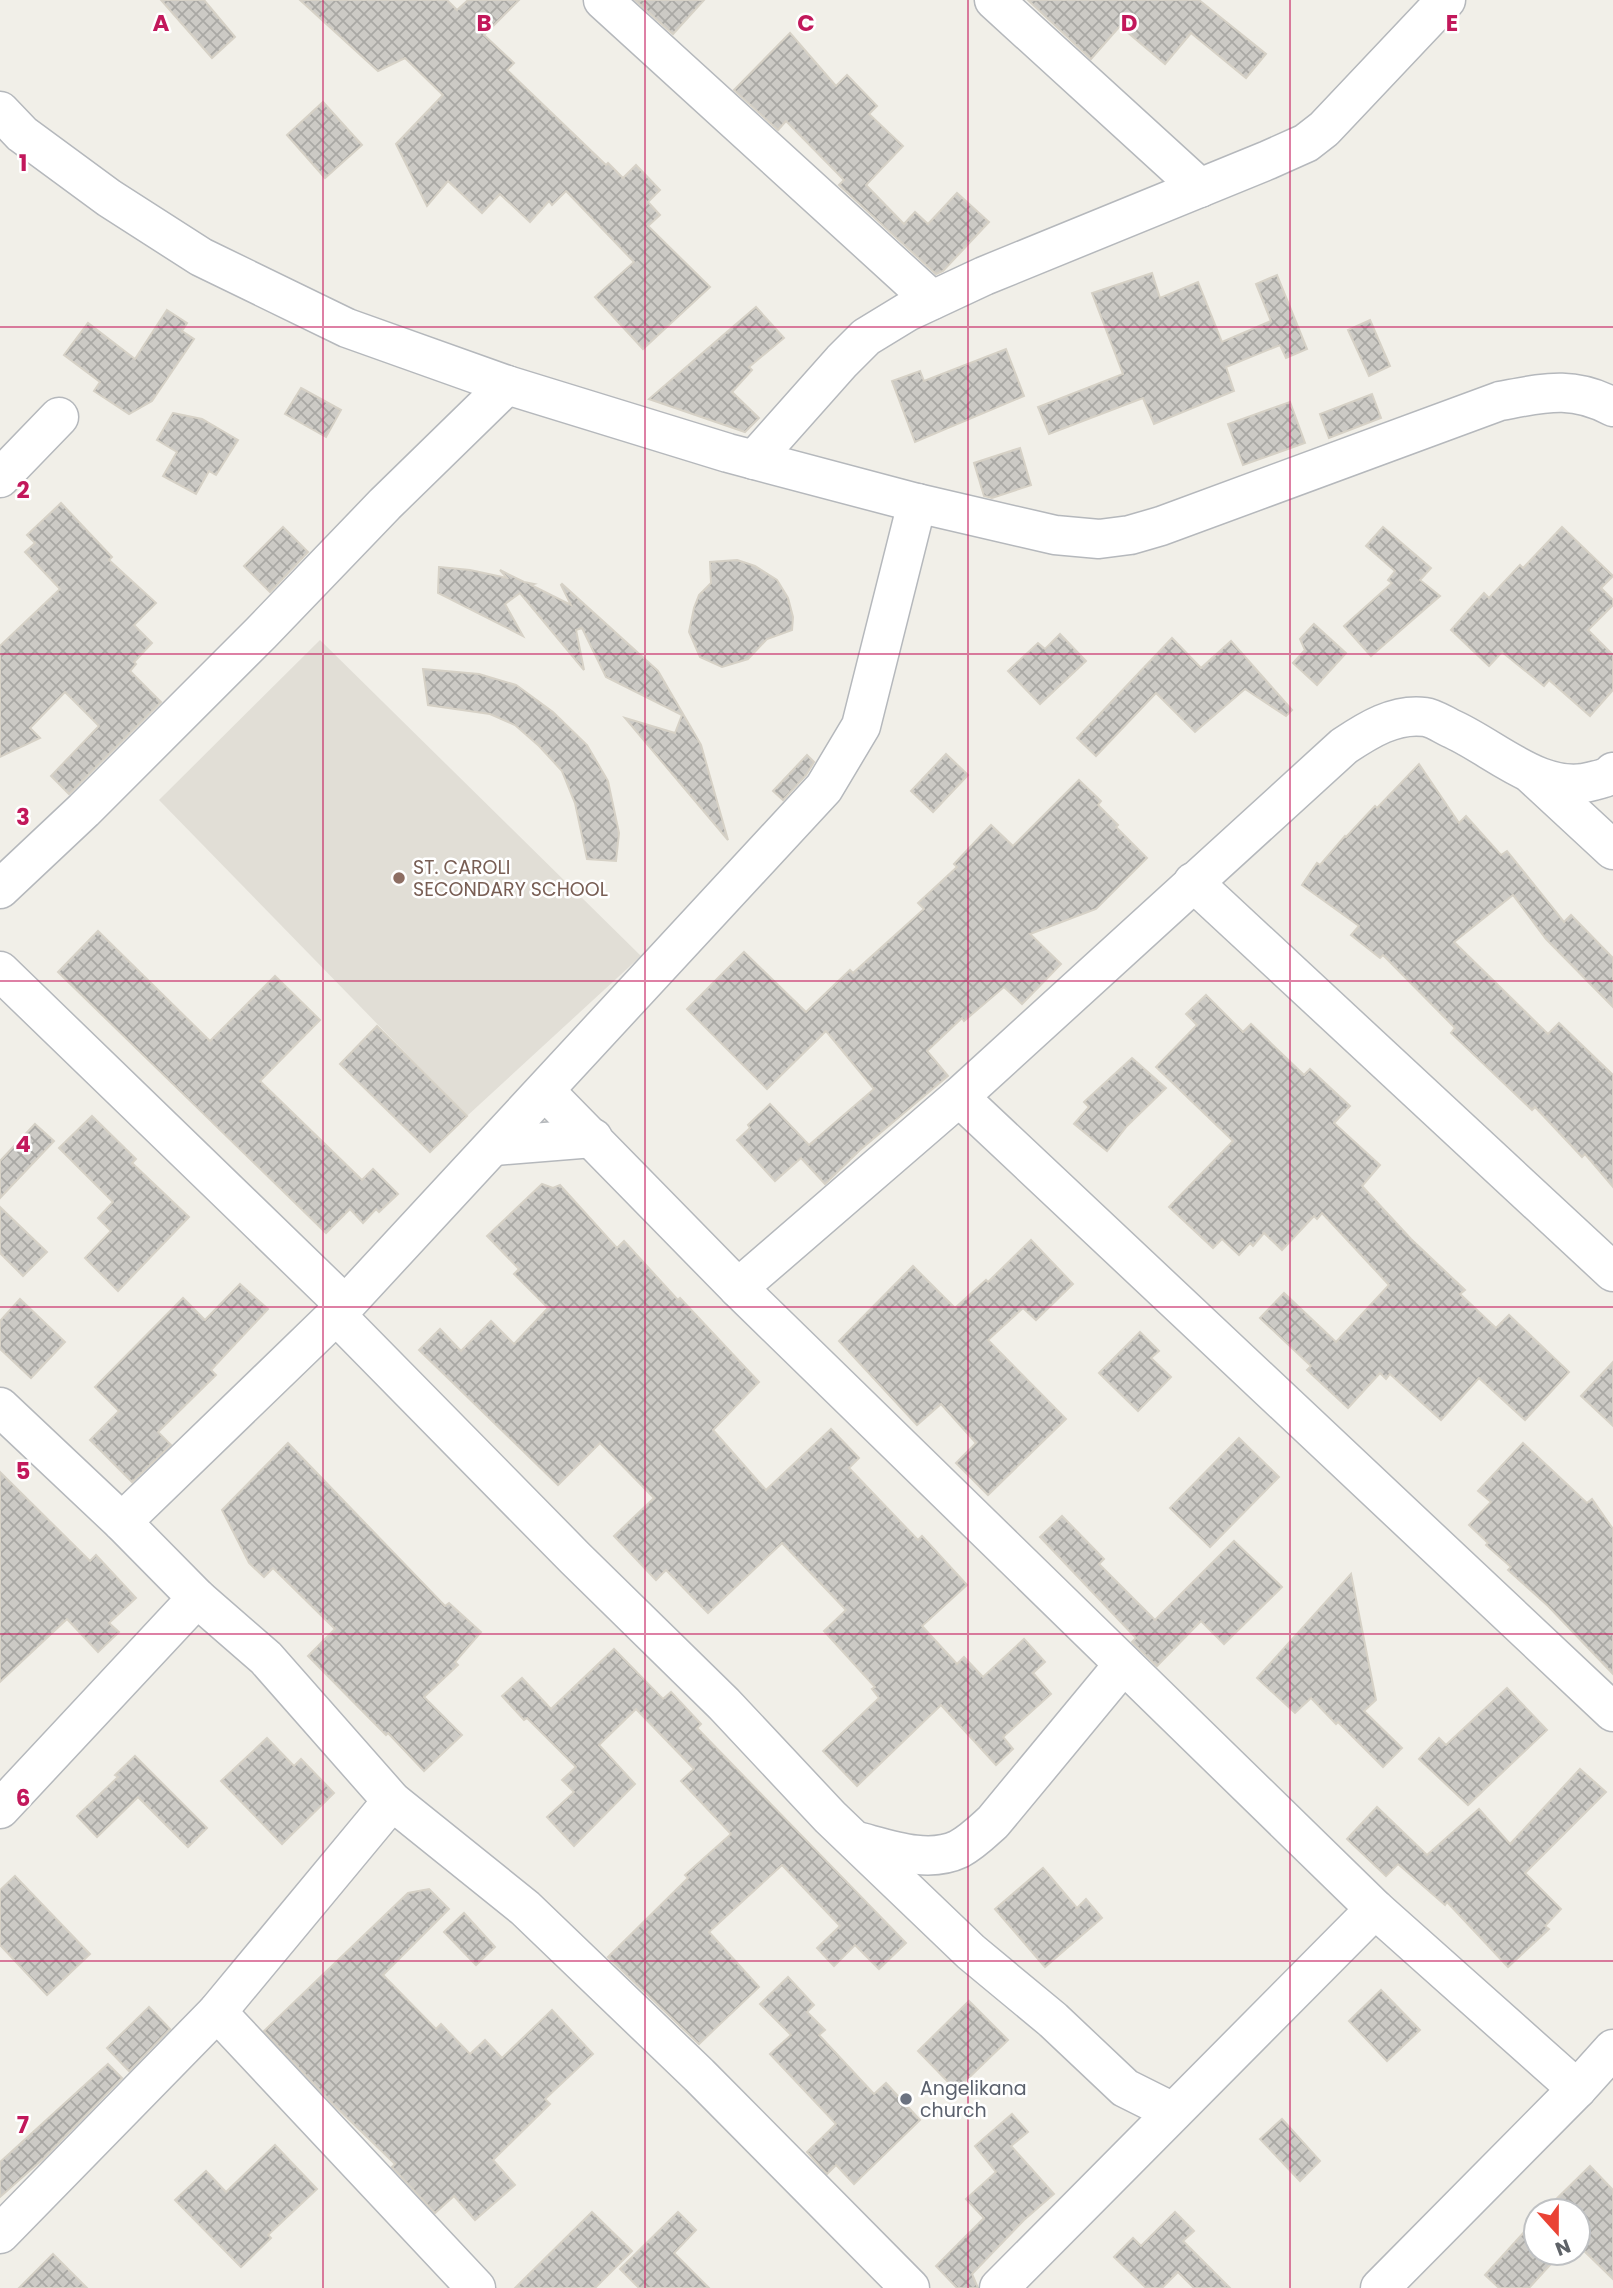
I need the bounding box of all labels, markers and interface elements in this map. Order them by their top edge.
text: A [153,7,170,39]
text: B [476,7,492,39]
text: C [797,7,815,39]
text: D [1121,7,1137,39]
text: E [1446,7,1458,39]
text: 1 [19,147,27,179]
text: 2 [16,474,30,506]
text: 3 [16,801,30,833]
place label: ST. CAROLI SECONDARY SCHOOL [413,854,608,903]
marker: ST. CAROLI SECONDARY SCHOOL [391,870,407,886]
text: 4 [15,1128,31,1160]
text: 5 [16,1455,30,1487]
text: 6 [16,1782,30,1814]
place label: Angelikana church [920,2075,1027,2124]
marker: Angelikana church [898,2091,914,2107]
text: 7 [17,2109,29,2141]
north arrow [1522,2197,1592,2267]
text: N [1551,2232,1574,2263]

